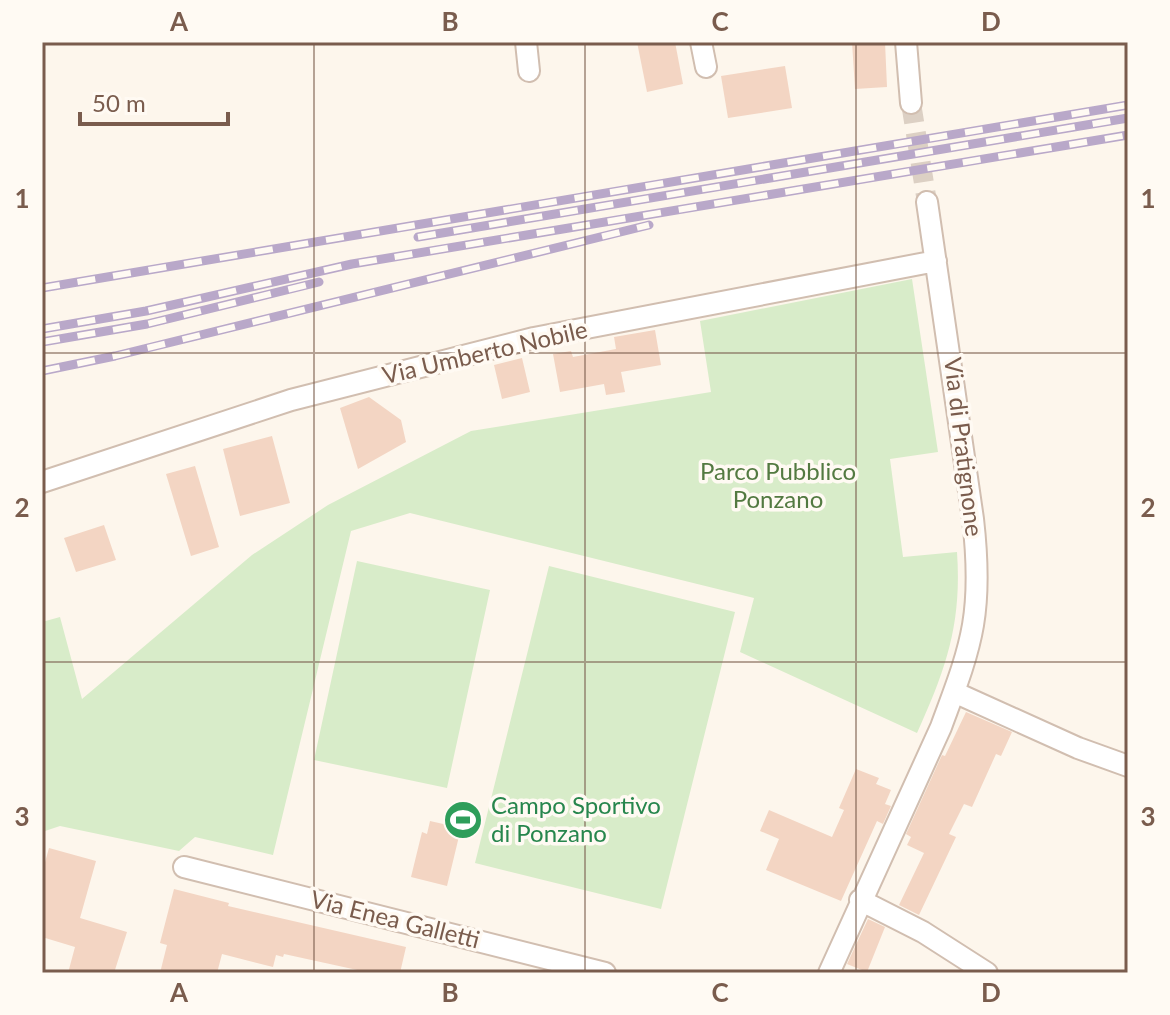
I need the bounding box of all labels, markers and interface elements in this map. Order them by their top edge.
text: A [169,5,189,37]
text: B [441,5,459,37]
text: C [711,5,729,37]
text: D [981,5,1001,37]
scale bar [80,76,228,126]
text: 50 m [92,88,146,117]
text: 1 [14,182,30,214]
text: 1 [1140,182,1156,214]
street label: Via Umberto Nobile [379,314,590,389]
street label: Via di Pratignone [939,356,990,538]
park label: Parco Pubblico Ponzano [700,456,856,513]
text: 2 [14,491,30,523]
text: 2 [1140,491,1156,523]
place label: Campo Sportivo di Ponzano [491,790,661,847]
sports icon: Campo Sportivo di Ponzano [442,799,484,841]
text: 3 [14,800,30,832]
text: 3 [1140,800,1156,832]
street label: Via Enea Galletti [308,884,483,954]
text: A [169,976,189,1008]
text: B [441,976,459,1008]
text: C [711,976,729,1008]
text: D [981,976,1001,1008]

